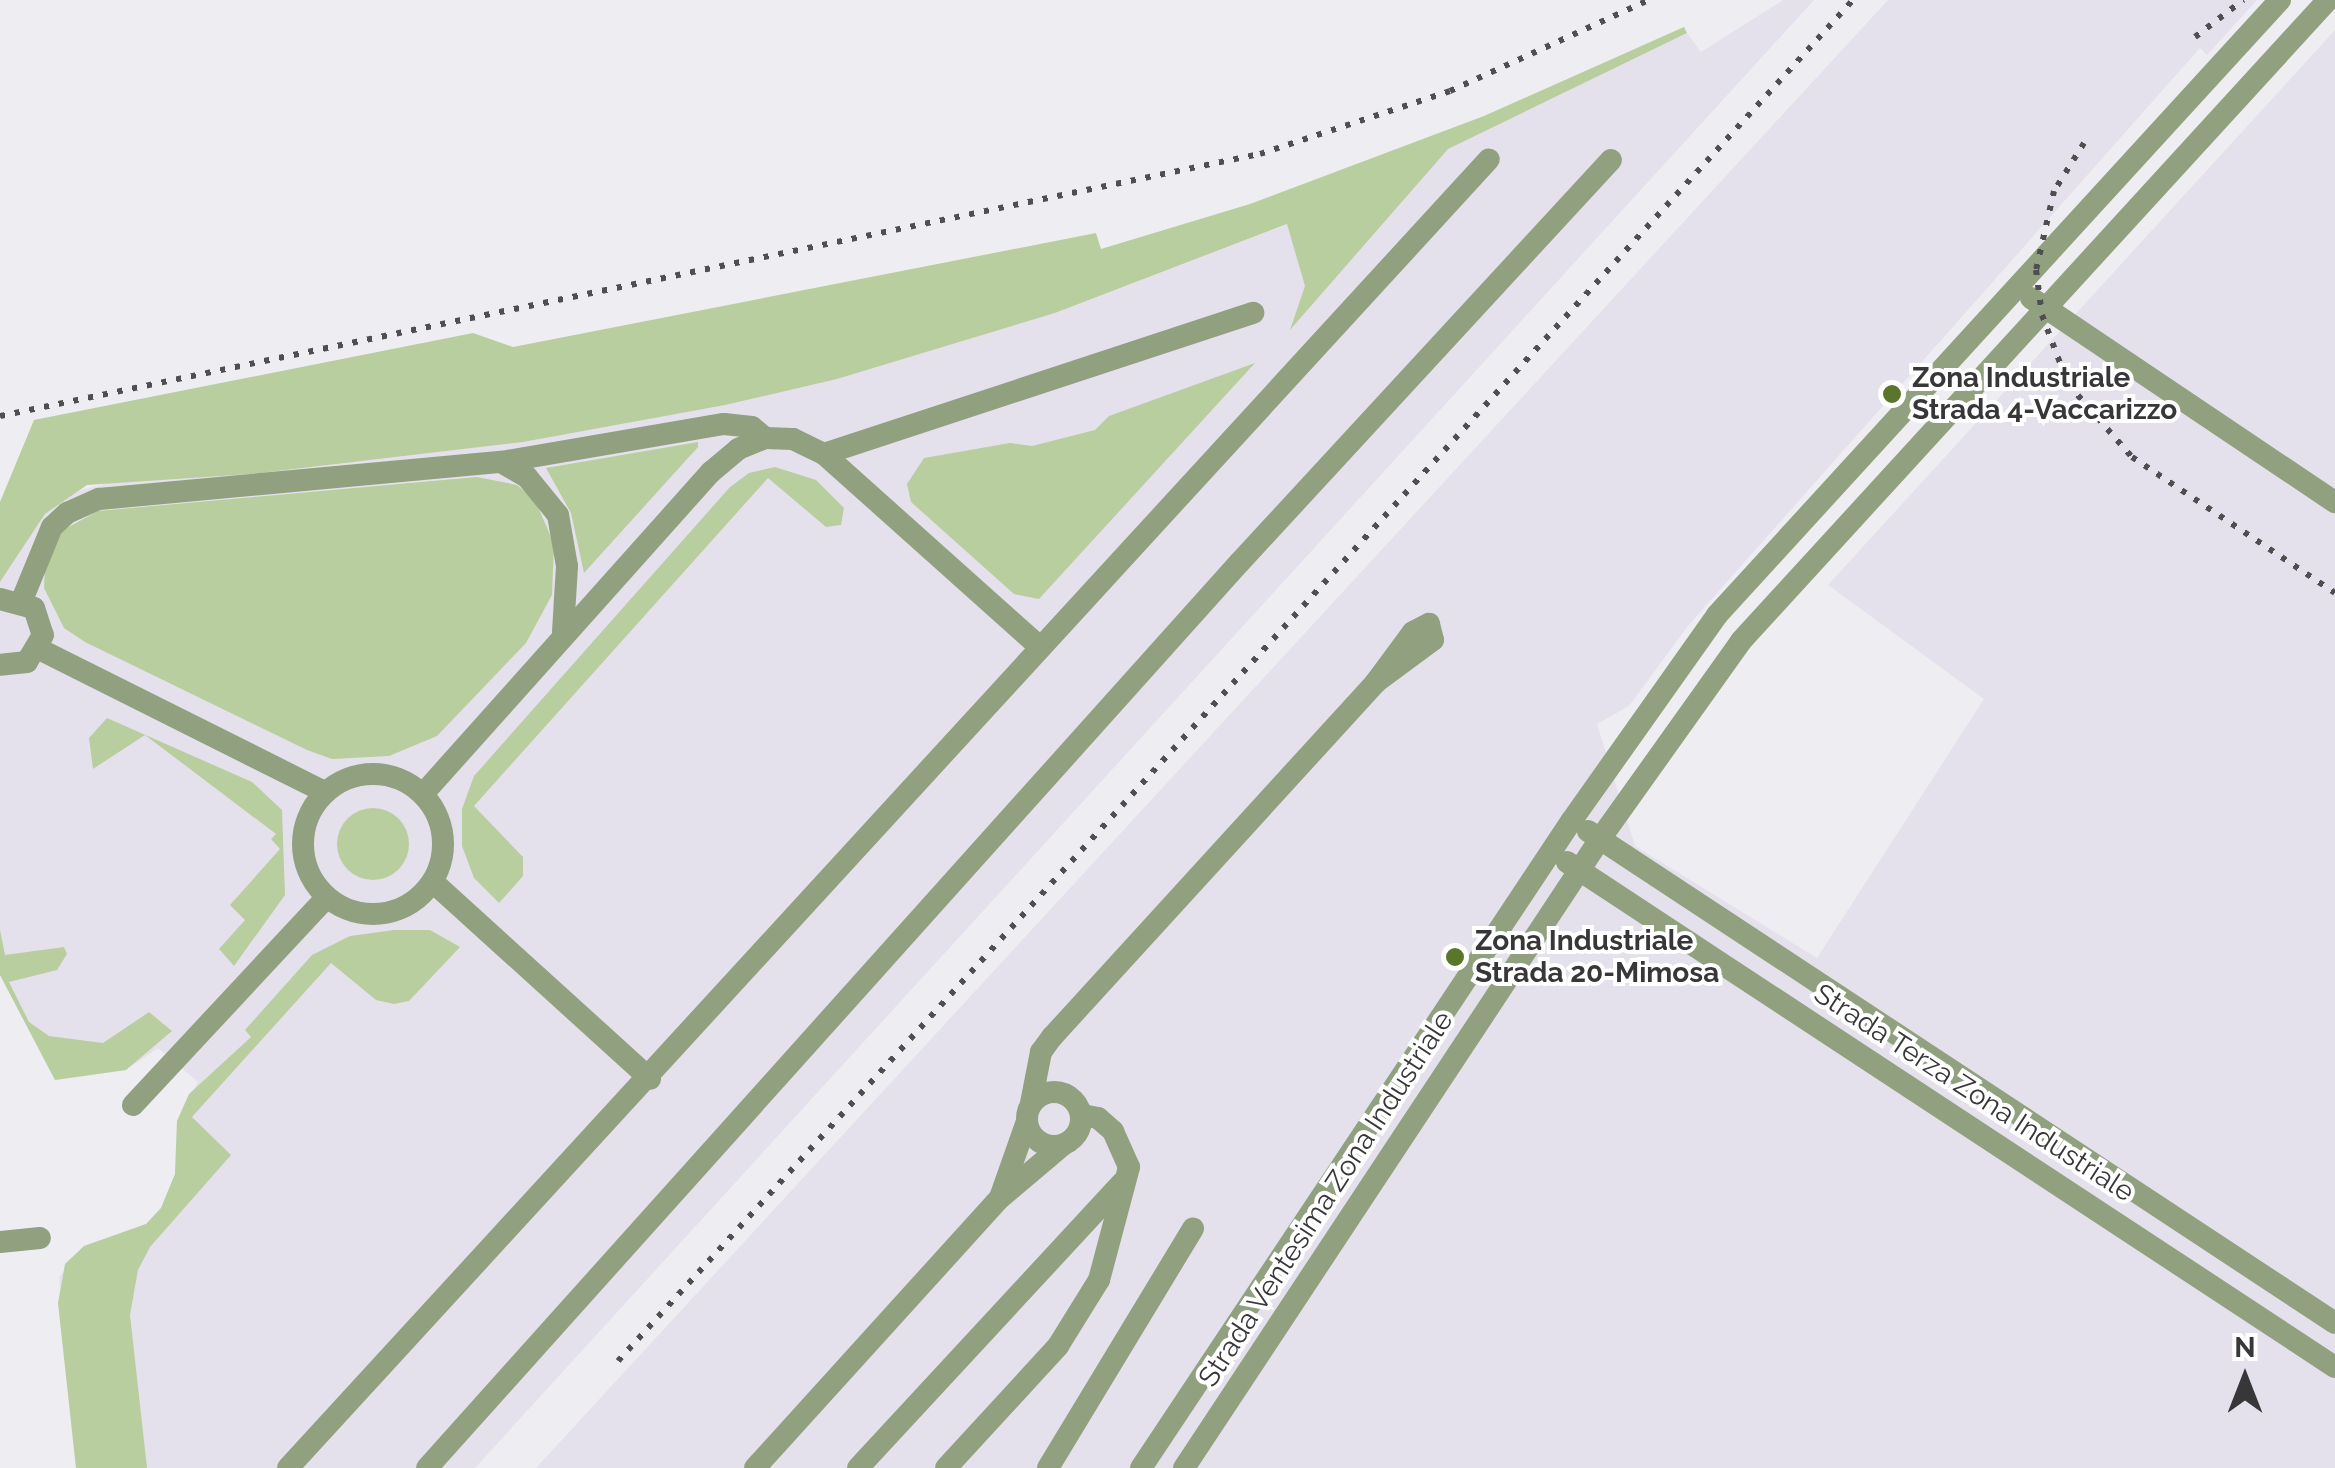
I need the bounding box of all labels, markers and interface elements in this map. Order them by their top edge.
place label: Zona Industriale Strada 4-Vaccarizzo [1912,361,2177,427]
marker: Zona Industriale Strada 4-Vaccarizzo [1881,383,1903,405]
place label: Zona Industriale Strada 20-Mimosa [1475,924,1719,990]
marker: Zona Industriale Strada 20-Mimosa [1444,946,1466,968]
street label: Strada Terza Zona Industriale [1807,977,2141,1209]
street label: Strada Ventesima Zona Industriale [1192,1004,1460,1394]
north arrow [2195,1328,2295,1428]
text: N [2234,1331,2256,1364]

